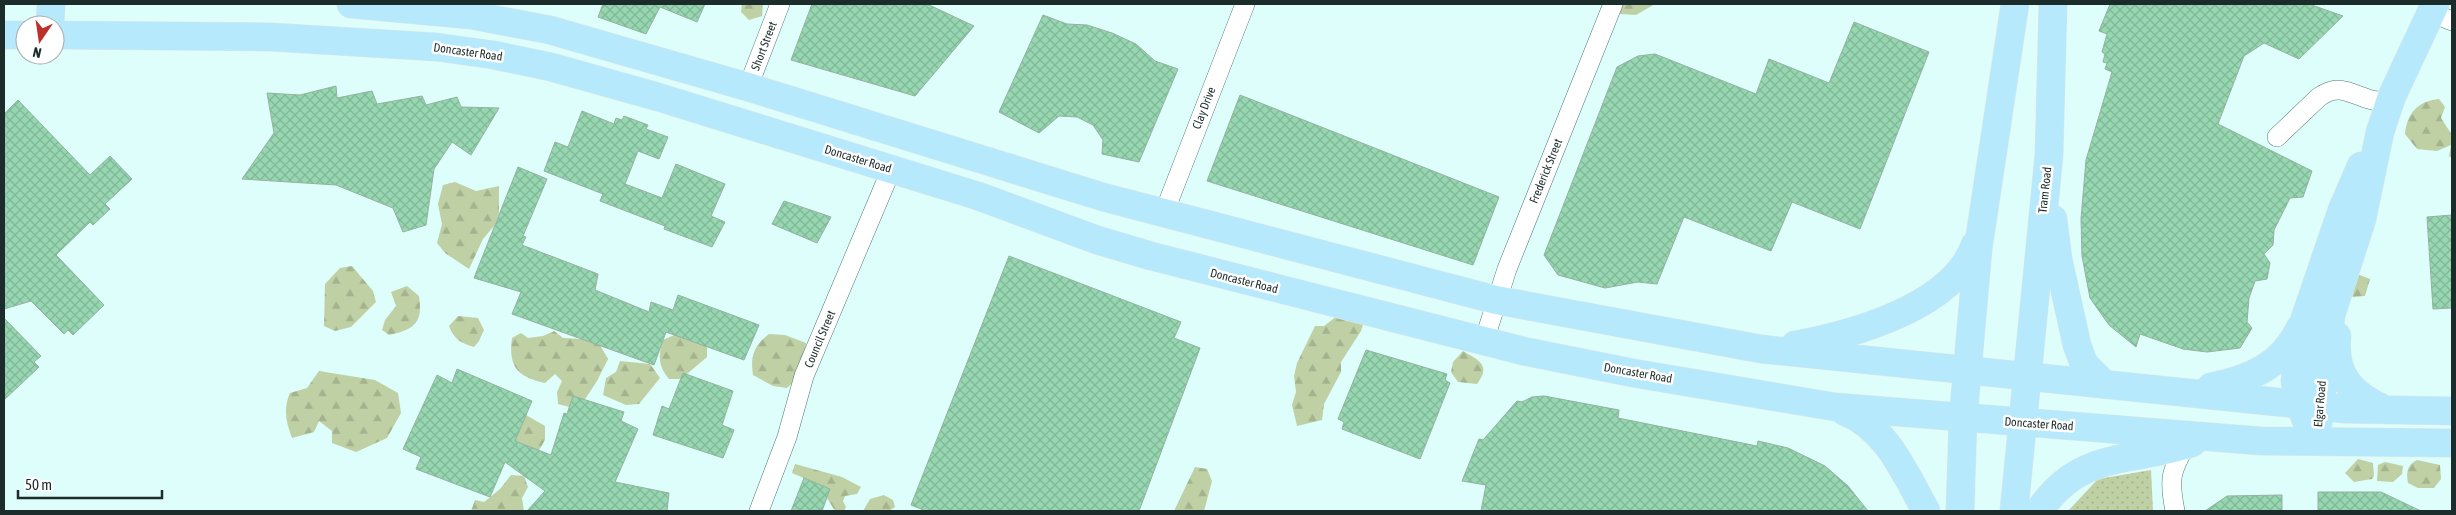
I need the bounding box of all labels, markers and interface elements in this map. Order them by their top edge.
north arrow [15,15,65,65]
street label: Short Street [748,19,780,72]
street label: Doncaster Road [433,40,503,64]
text: N [31,44,43,61]
street label: Clay Drive [1190,85,1218,131]
street label: Frederick Street [1527,136,1566,205]
street label: Doncaster Road [823,142,893,176]
street label: Tram Road [2036,166,2054,214]
street label: Doncaster Road [1209,266,1279,296]
street label: Council Street [802,308,839,370]
street label: Doncaster Road [1603,360,1673,386]
street label: Elgar Road [2311,380,2329,428]
street label: Doncaster Road [2004,415,2074,433]
scale bar [18,468,161,500]
text: 50 m [25,476,52,493]

